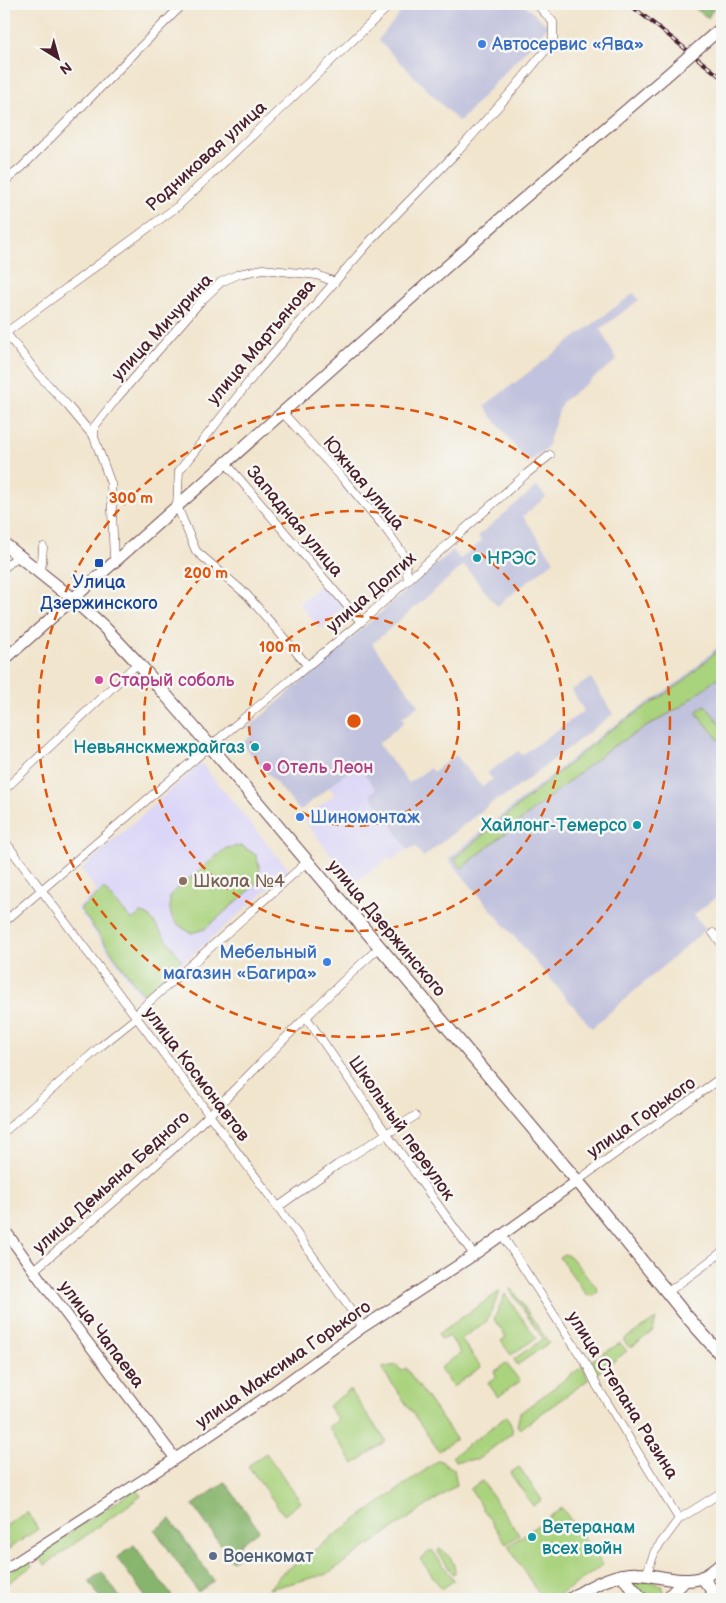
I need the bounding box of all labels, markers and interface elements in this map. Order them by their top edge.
north arrow [32,32,82,82]
place label: Автосервис «Ява» [491,34,644,55]
marker: Автосервис «Ява» [476,38,488,50]
text: N [56,58,75,78]
street label: Родниковая улица [142,97,271,216]
street label: улица Мичурина [107,269,217,385]
street label: улица Мартьянова [203,275,320,409]
street label: Южная улица [318,432,409,535]
street label: Западная улица [242,461,347,581]
text: 300 m [109,489,153,508]
street label: улица Долгих [322,548,421,637]
place label: НРЭС [487,548,536,569]
marker: НРЭС [471,552,483,564]
marker: Улица Дзержинского [93,557,105,569]
text: 200 m [184,564,228,583]
place label: Улица Дзержинского [40,572,158,614]
text: 100 m [259,638,301,657]
place label: Старый соболь [109,670,235,691]
marker: Старый соболь [93,674,105,686]
centre of rings [345,712,363,730]
place label: Невьянскмежрайгаз [73,737,245,758]
marker: Невьянскмежрайгаз [249,741,261,753]
place label: Отель Леон [277,757,373,778]
marker: Отель Леон [261,761,273,773]
place label: Шиномонтаж [310,807,420,828]
marker: Шиномонтаж [294,811,306,823]
place label: Хайлонг-Темерсо [481,815,627,836]
marker: Хайлонг-Темерсо [631,819,643,831]
street label: улица Дзержинского [323,856,450,1001]
place label: Школа №4 [193,871,285,892]
marker: Школа №4 [177,875,189,887]
place label: Мебельный магазин «Багира» [163,942,317,984]
marker: Мебельный магазин «Багира» [321,956,333,968]
street label: улица Космонавтов [139,1003,254,1146]
street label: Школьный переулок [344,1052,460,1205]
street label: улица Горького [583,1072,700,1163]
street label: улица Демьяна Бедного [29,1107,194,1258]
street label: улица Чапаева [55,1277,149,1392]
street label: улица Максима Горького [192,1296,375,1433]
street label: улица Степана Разина [562,1308,683,1483]
place label: Ветеранам всех войн [542,1517,635,1559]
marker: Ветеранам всех войн [526,1531,538,1543]
place label: Военкомат [223,1546,314,1567]
marker: Военкомат [207,1550,219,1562]

